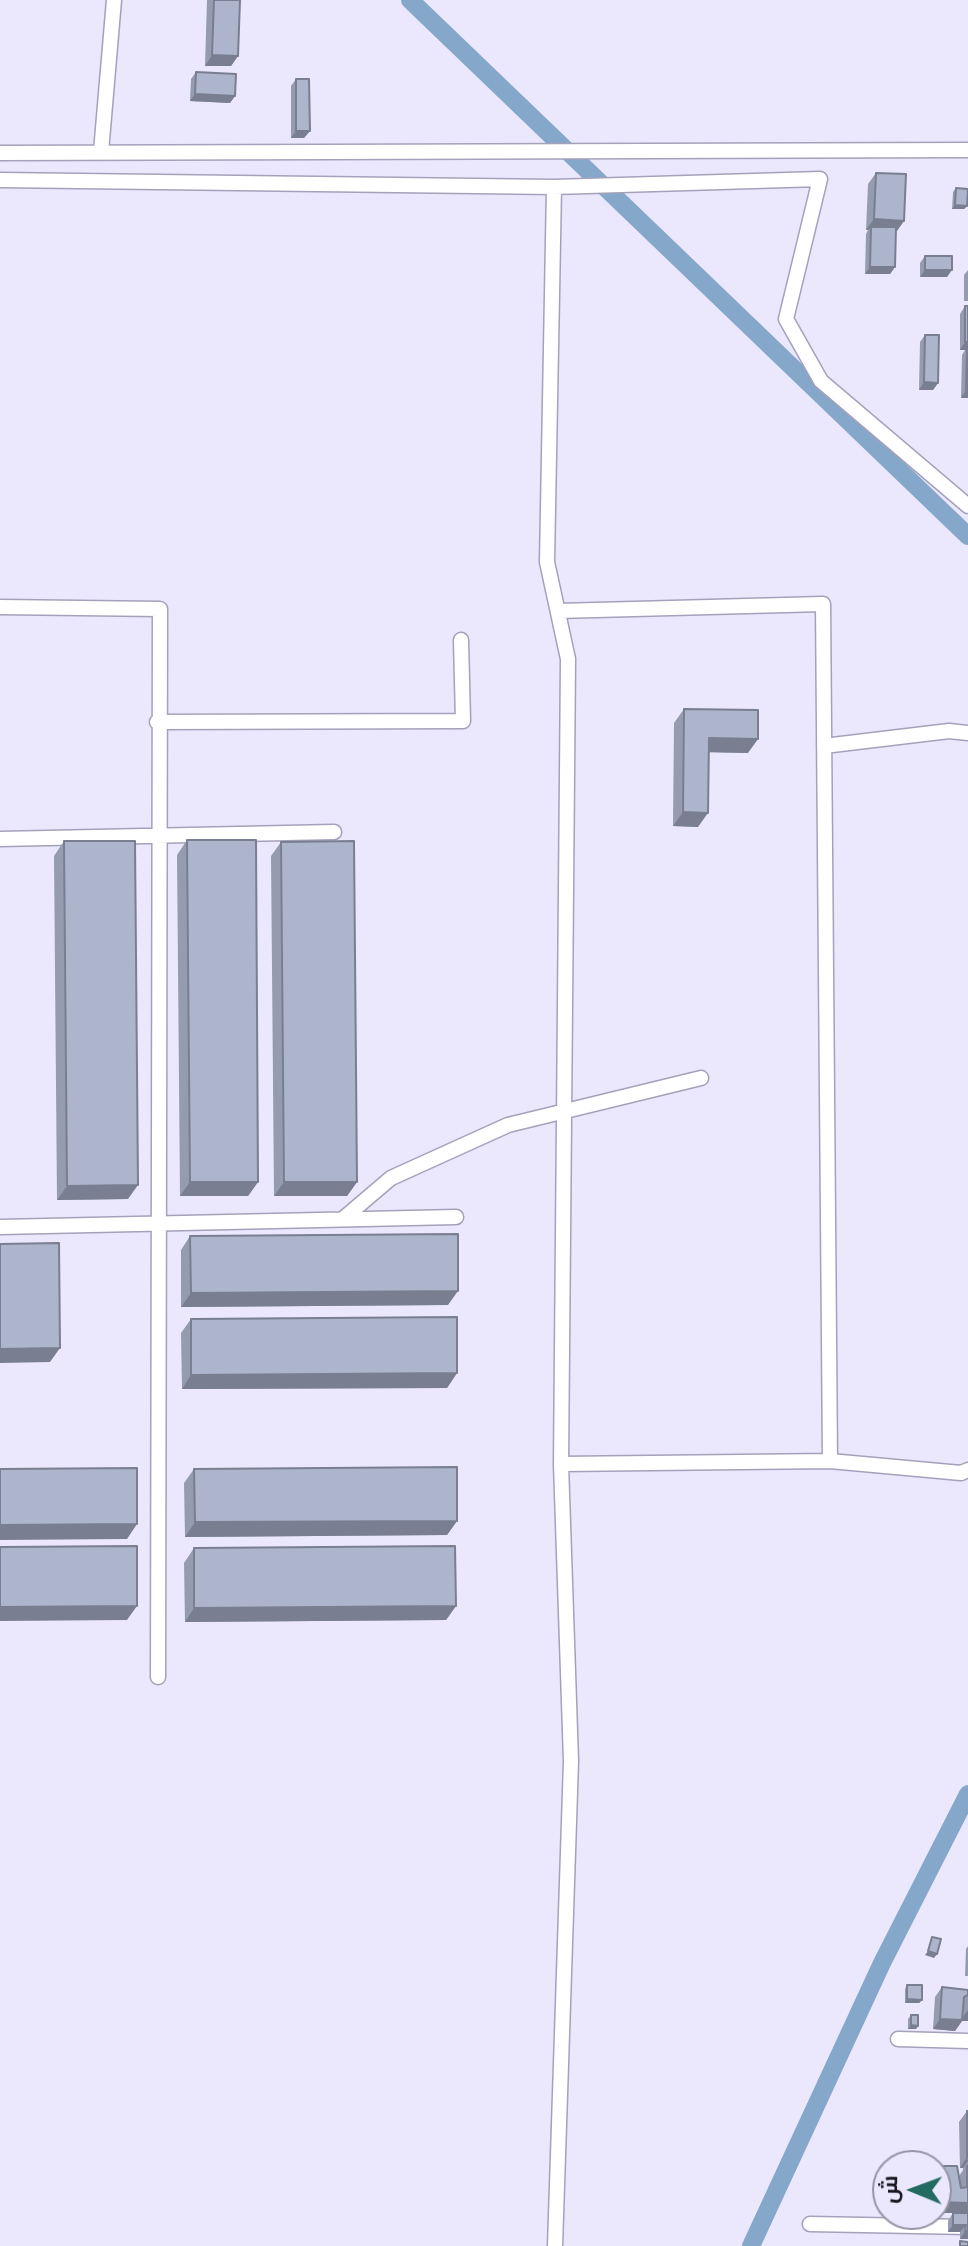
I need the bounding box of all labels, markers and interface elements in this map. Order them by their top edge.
north arrow [872,2150,952,2230]
text: ش [875,2175,905,2204]

